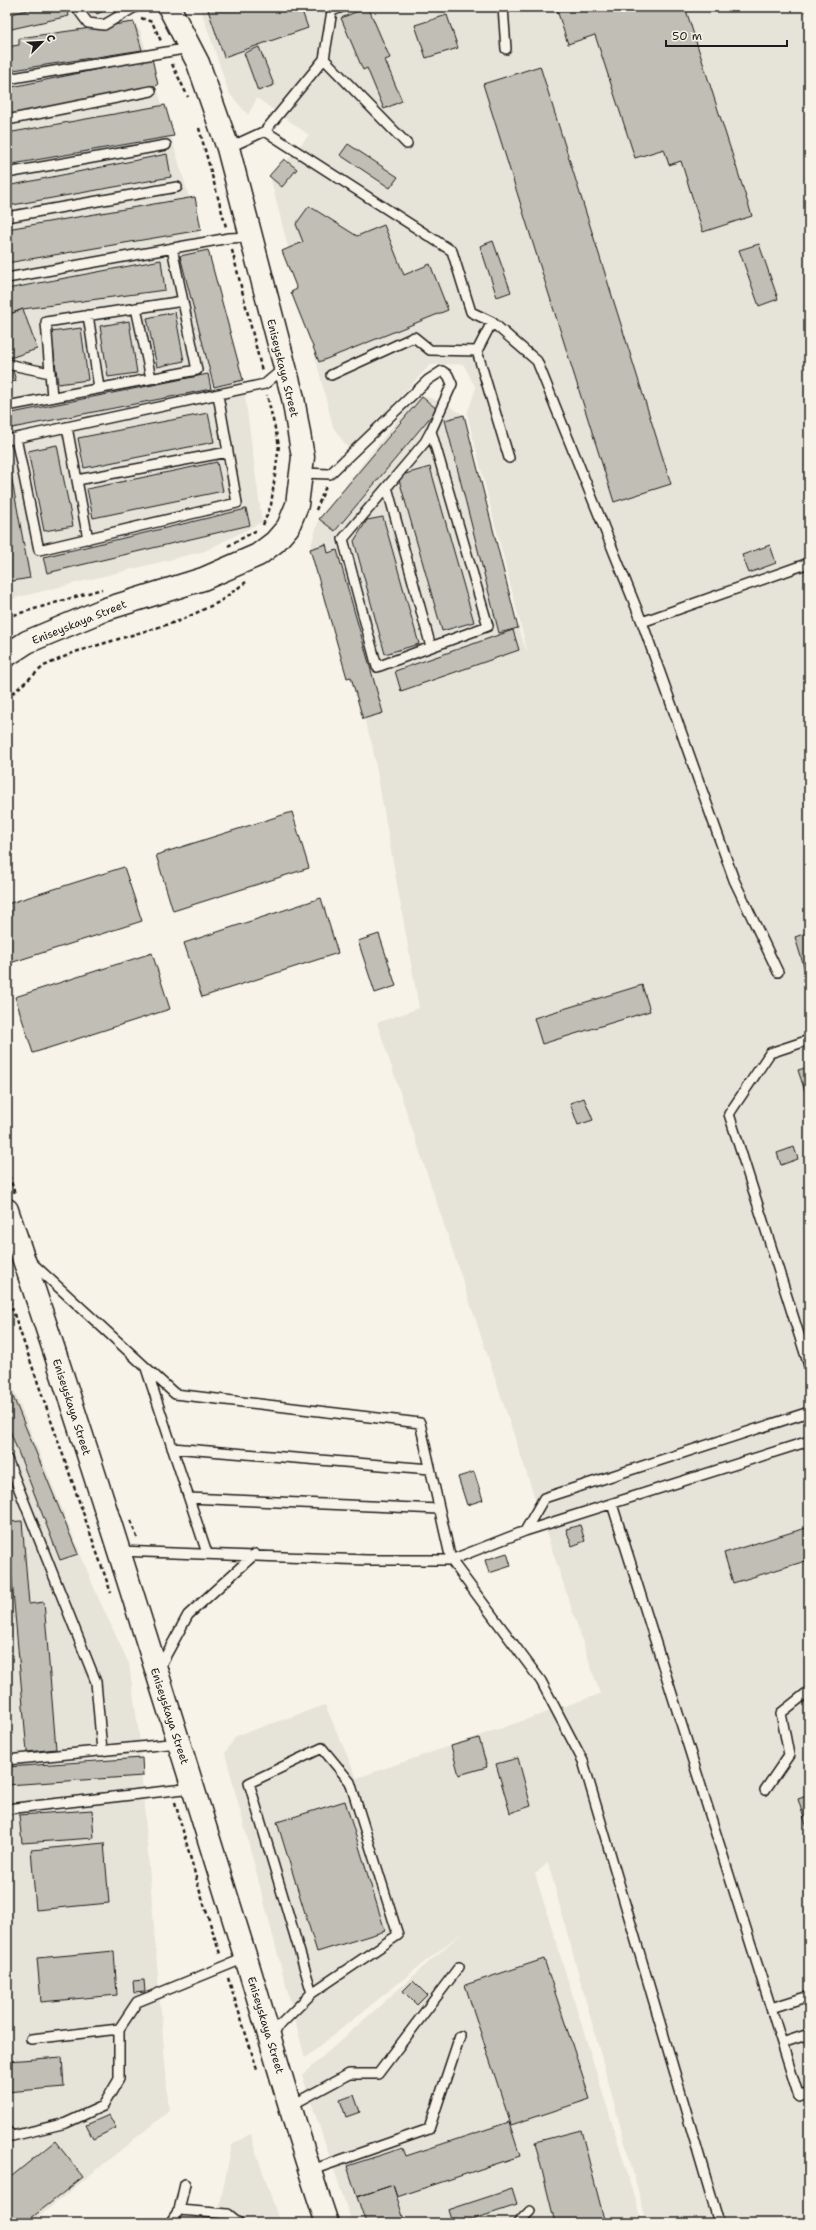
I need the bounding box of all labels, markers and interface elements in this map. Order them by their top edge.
north arrow [22,22,62,62]
scale bar [666,22,787,48]
text: 50 m [672,28,702,44]
text: С [42,32,59,44]
street label: Eniseyskaya Street [263,317,302,419]
street label: Eniseyskaya Street [30,597,129,648]
street label: Eniseyskaya Street [49,1357,94,1458]
street label: Eniseyskaya Street [147,1666,192,1767]
street label: Eniseyskaya Street [244,1975,287,2076]

